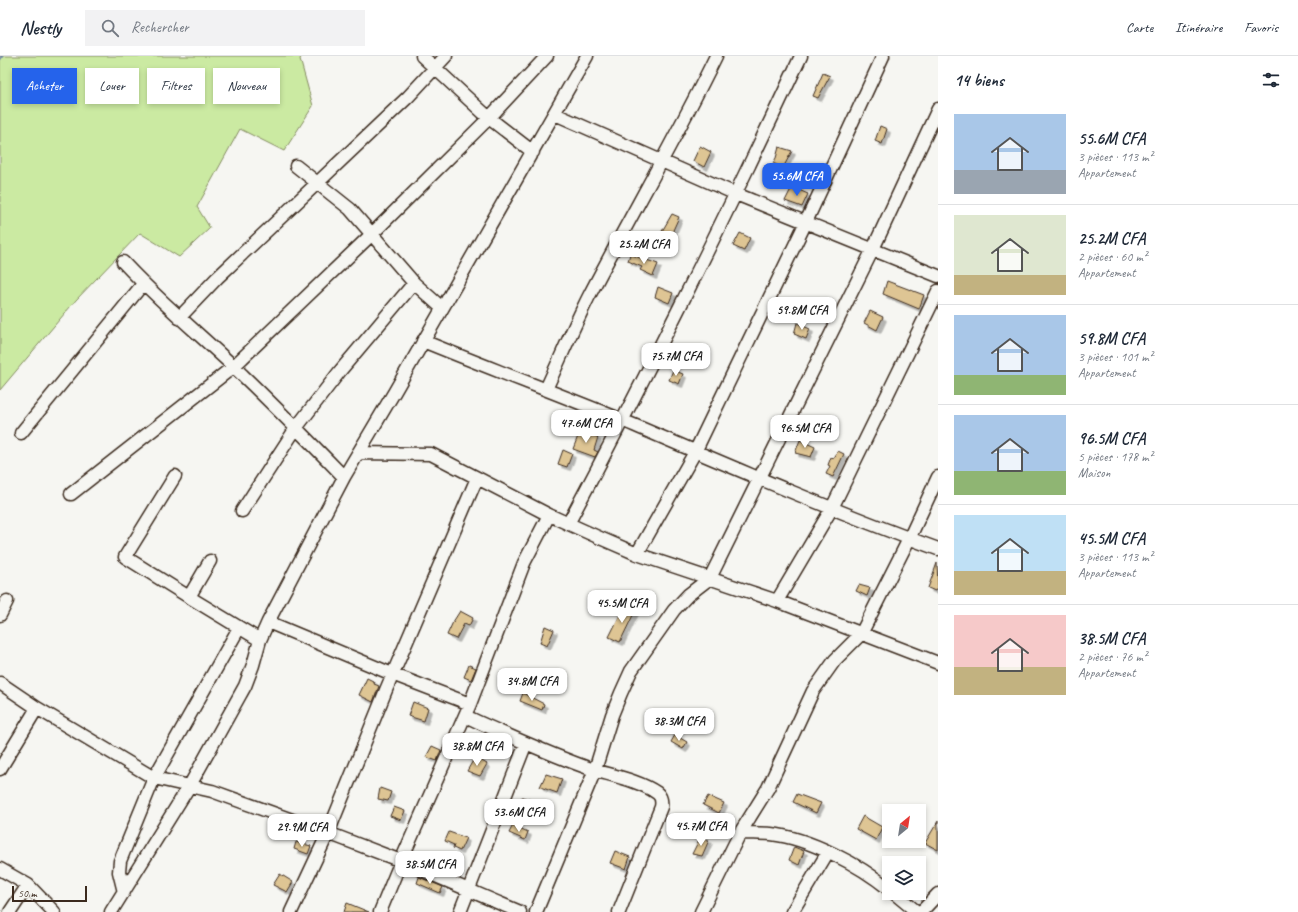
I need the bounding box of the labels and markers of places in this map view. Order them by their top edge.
pin: 55.6M CFA [751,163,843,197]
pin: 25.2M CFA [598,231,690,265]
pin: 59.8M CFA [756,297,848,331]
pin: 75.7M CFA [630,343,722,377]
pin: 47.6M CFA [540,410,632,444]
pin: 96.5M CFA [759,415,851,449]
pin: 45.5M CFA [576,590,668,624]
pin: 34.8M CFA [486,668,578,702]
pin: 38.3M CFA [633,708,725,742]
pin: 38.8M CFA [431,733,523,767]
pin: 53.6M CFA [473,799,565,833]
pin: 45.7M CFA [655,813,747,847]
pin: 29.9M CFA [256,814,348,848]
pin: 38.5M CFA [384,851,476,885]

